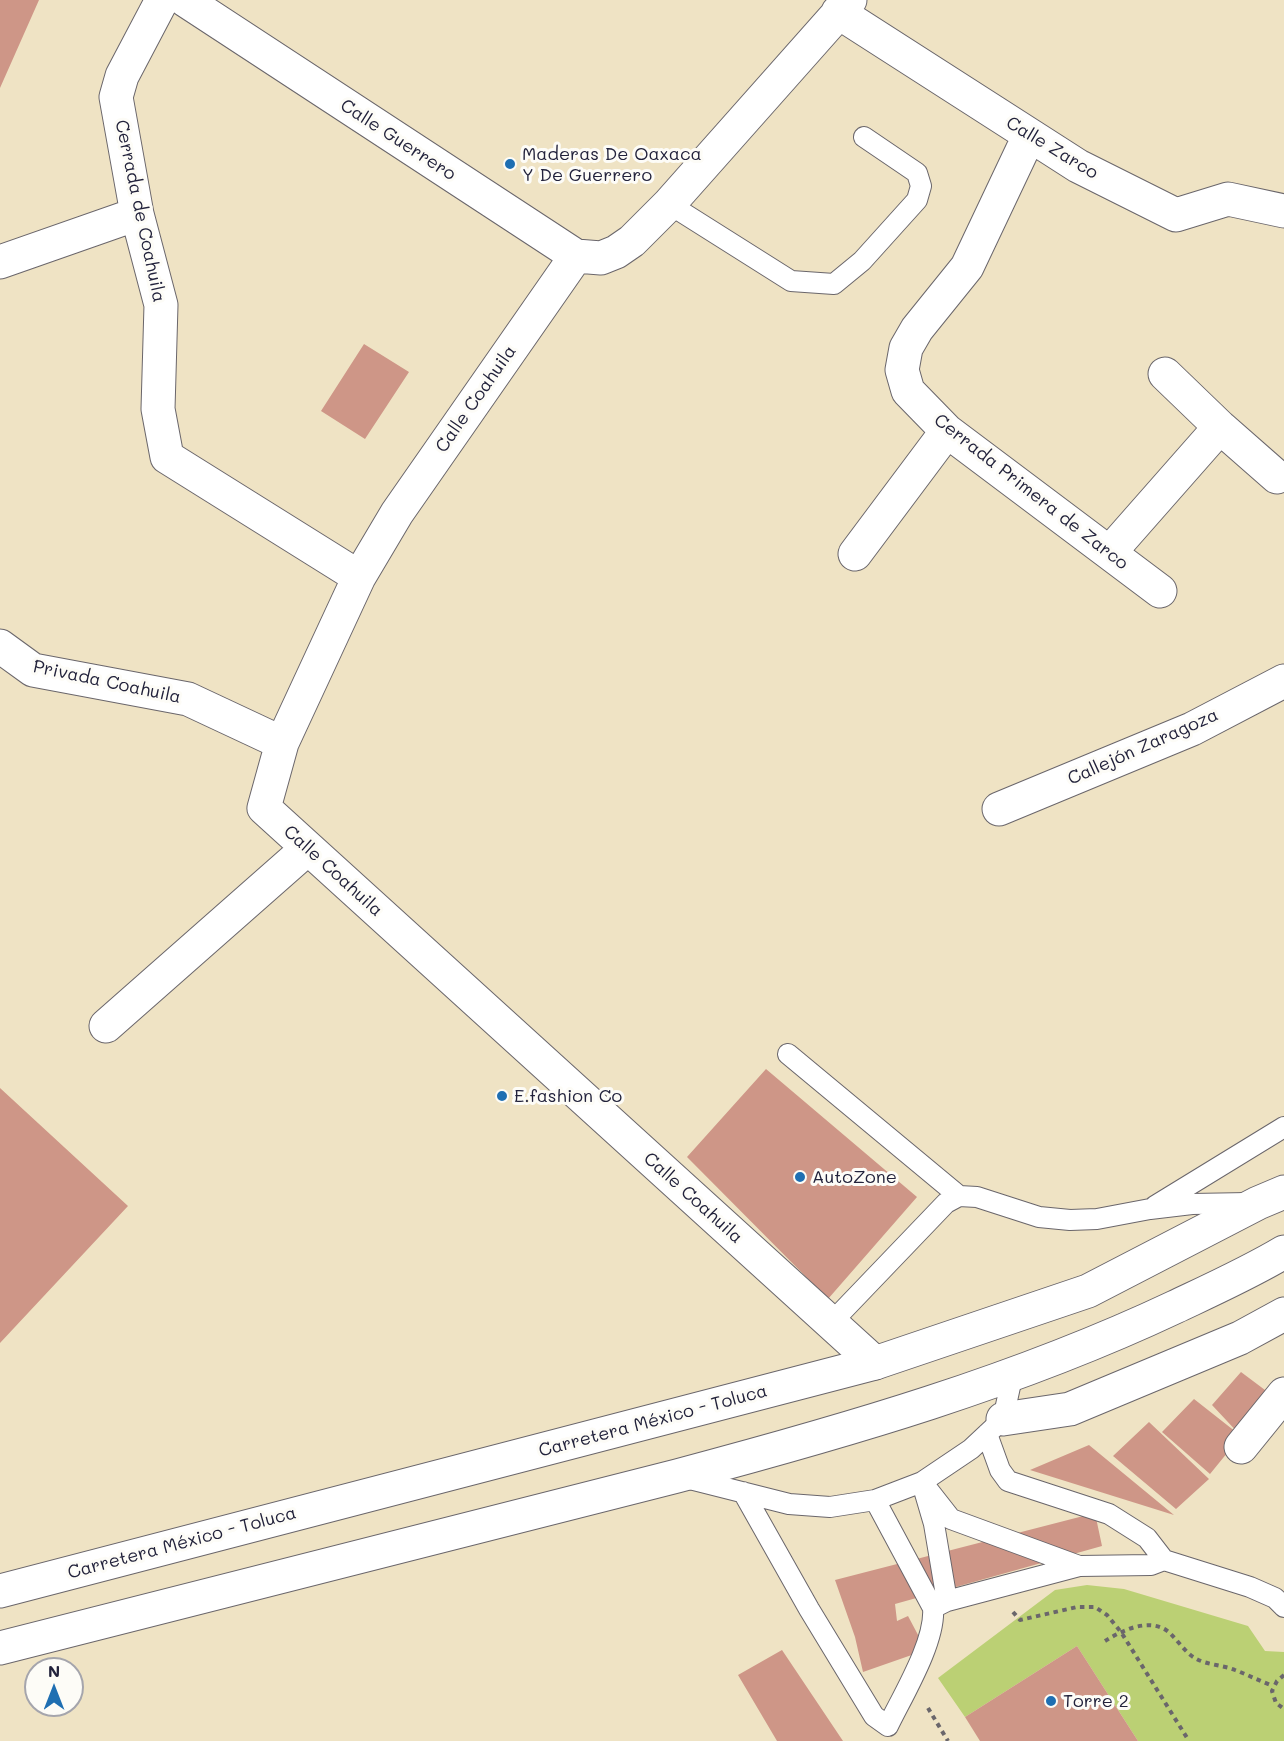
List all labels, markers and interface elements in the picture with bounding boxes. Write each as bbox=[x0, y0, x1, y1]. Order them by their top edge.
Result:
street label: Calle Guerrero bbox=[336, 95, 460, 185]
street label: Calle Zarco bbox=[1002, 112, 1102, 184]
street label: Cerrada de Coahuila bbox=[110, 118, 170, 304]
place label: Maderas De Oaxaca Y De Guerrero bbox=[522, 143, 702, 186]
marker: Maderas De Oaxaca Y De Guerrero bbox=[503, 157, 517, 171]
street label: Calle Coahuila bbox=[431, 341, 521, 457]
street label: Cerrada Primera de Zarco bbox=[930, 409, 1132, 575]
street label: Privada Coahuila bbox=[31, 656, 183, 708]
street label: Callejón Zaragoza bbox=[1064, 704, 1222, 790]
street label: Calle Coahuila bbox=[279, 821, 387, 921]
place label: E.fashion Co bbox=[514, 1085, 622, 1107]
marker: E.fashion Co bbox=[495, 1089, 509, 1103]
street label: Calle Coahuila bbox=[639, 1148, 747, 1248]
place label: AutoZone bbox=[812, 1166, 897, 1188]
marker: AutoZone bbox=[793, 1170, 807, 1184]
street label: Carretera México - Toluca bbox=[536, 1380, 770, 1462]
street label: Carretera México - Toluca bbox=[65, 1502, 299, 1584]
north arrow bbox=[24, 1657, 84, 1717]
text: N bbox=[48, 1660, 60, 1681]
place label: Torre 2 bbox=[1063, 1690, 1129, 1712]
marker: Torre 2 bbox=[1044, 1694, 1058, 1708]

